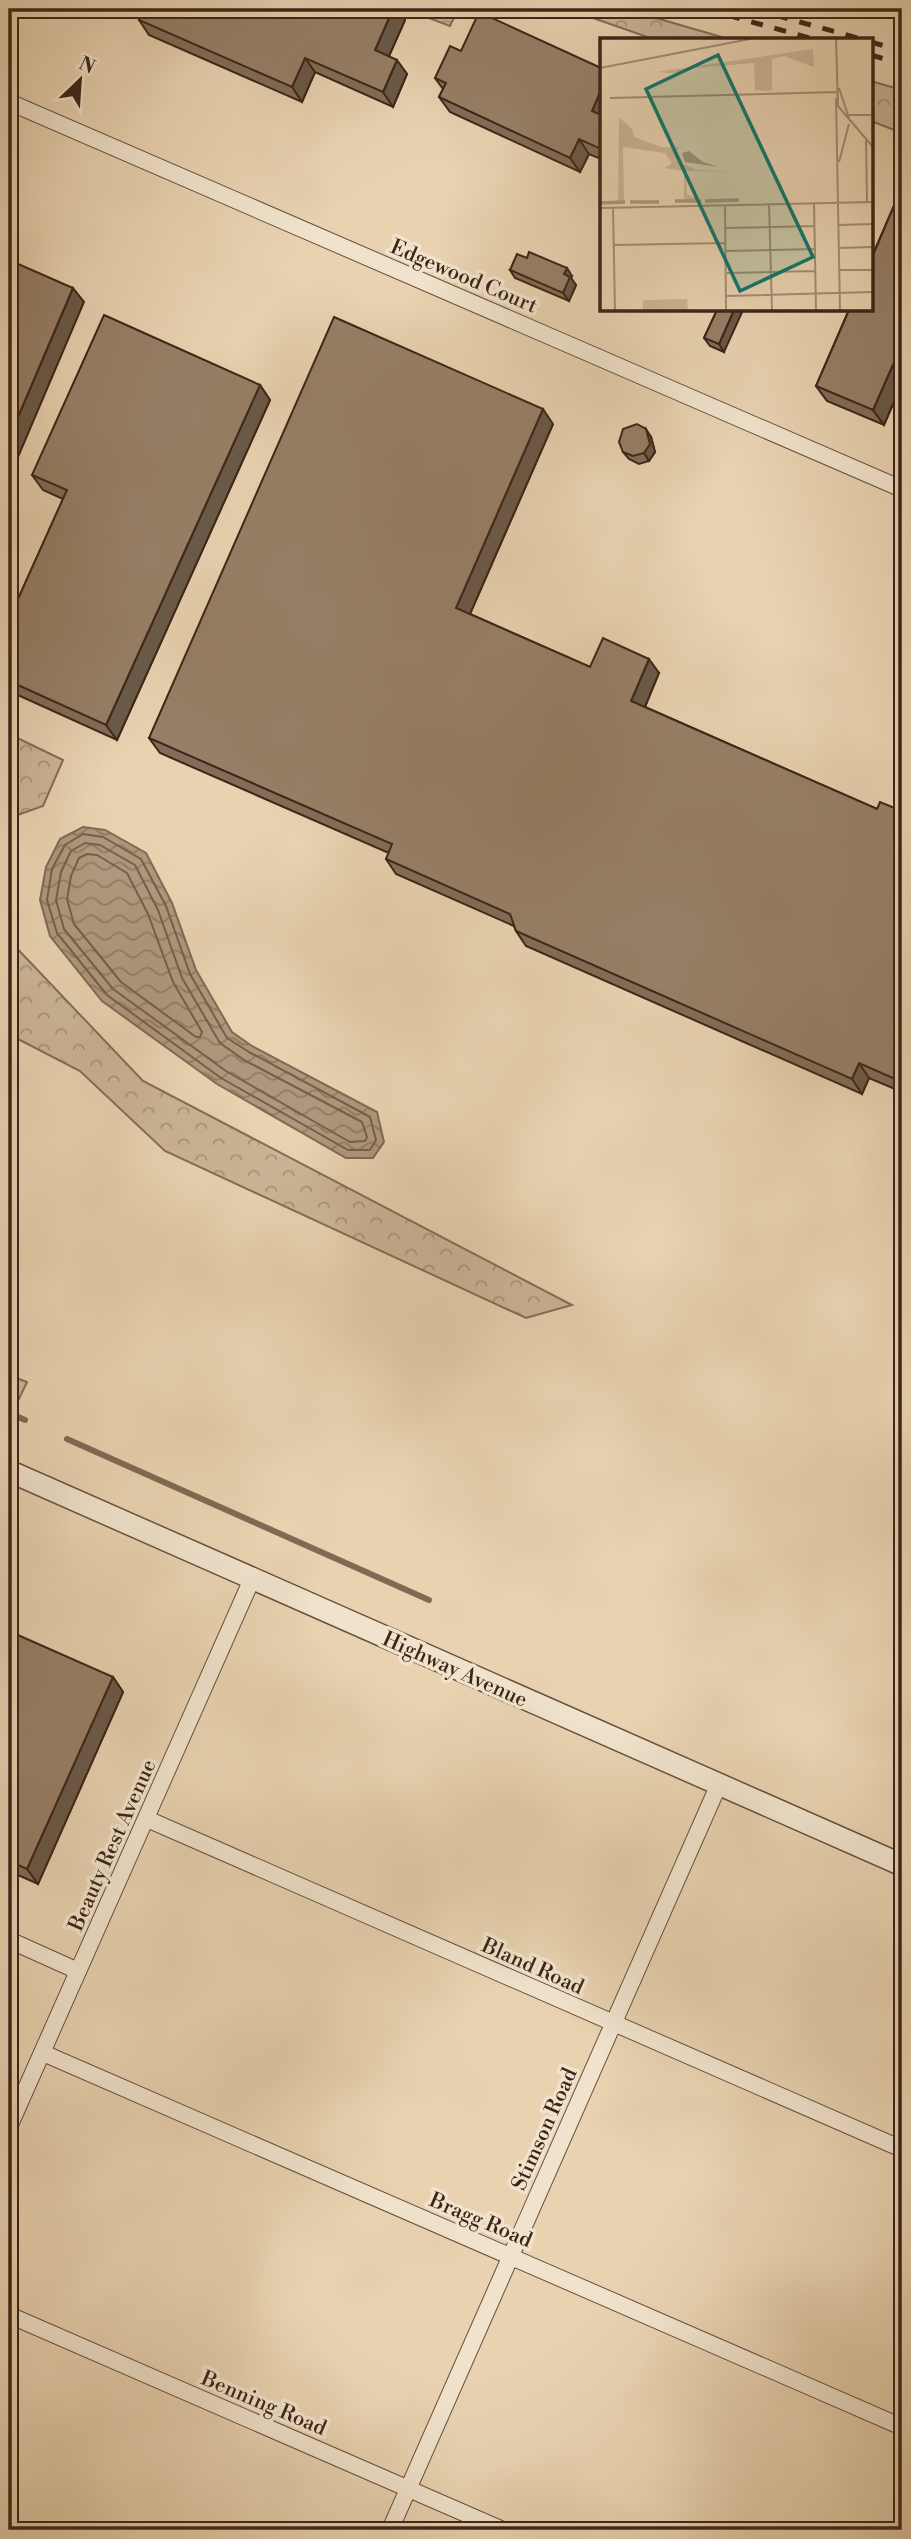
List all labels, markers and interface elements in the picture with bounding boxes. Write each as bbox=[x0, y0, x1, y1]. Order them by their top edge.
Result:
inset map bbox=[600, 38, 872, 312]
north arrow bbox=[46, 46, 116, 116]
text: N bbox=[75, 51, 99, 80]
street label: Edgewood Court bbox=[386, 234, 541, 320]
street label: Highway Avenue bbox=[378, 1626, 531, 1713]
street label: Beauty Rest Avenue bbox=[63, 1756, 162, 1936]
street label: Bland Road bbox=[477, 1932, 588, 2001]
street label: Stimson Road bbox=[506, 2064, 584, 2195]
street label: Bragg Road bbox=[424, 2187, 536, 2254]
street label: Benning Road bbox=[196, 2365, 330, 2442]

